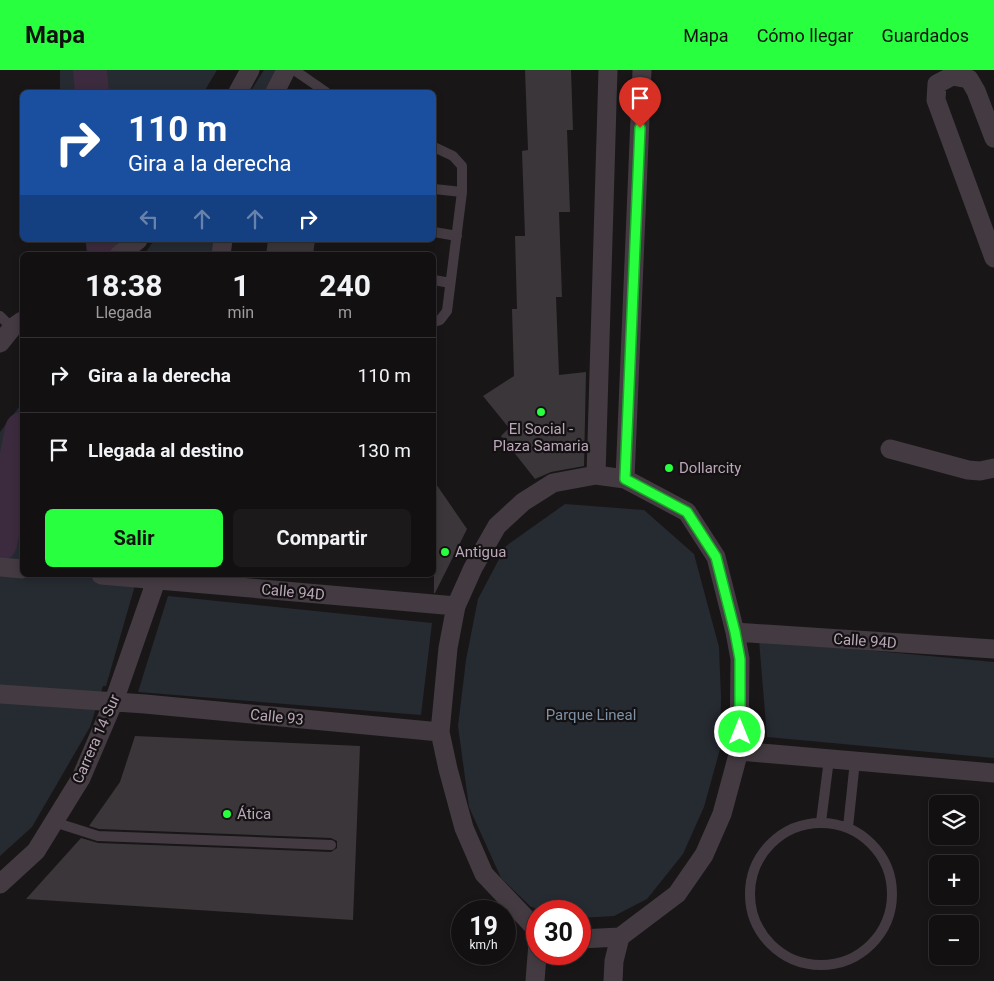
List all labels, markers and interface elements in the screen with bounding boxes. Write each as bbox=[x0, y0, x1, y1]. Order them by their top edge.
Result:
text: Mapa bbox=[25, 21, 85, 49]
text: Mapa bbox=[683, 25, 729, 46]
text: Cómo llegar bbox=[757, 25, 853, 46]
text: Guardados bbox=[881, 25, 969, 46]
pin bbox=[619, 77, 661, 128]
icon: arrive bbox=[626, 84, 654, 112]
text: 110 m bbox=[128, 109, 227, 150]
icon: right bbox=[45, 110, 110, 175]
text: Gira a la derecha bbox=[128, 151, 292, 176]
icon: left bbox=[135, 205, 163, 233]
icon: ahead bbox=[188, 205, 216, 233]
icon: ahead bbox=[241, 205, 269, 233]
icon: right bbox=[294, 205, 322, 233]
text: 18:38 bbox=[85, 268, 162, 303]
text: 1 bbox=[232, 268, 249, 303]
text: 240 bbox=[319, 268, 371, 303]
text: Llegada bbox=[96, 303, 152, 322]
text: min bbox=[227, 303, 254, 322]
text: m bbox=[338, 303, 352, 322]
icon: right bbox=[45, 361, 73, 389]
text: Gira a la derecha bbox=[88, 364, 231, 387]
text: 110 m bbox=[358, 364, 411, 387]
marker: El Social - Plaza Samaria bbox=[535, 406, 547, 418]
place label: El Social - Plaza Samaria bbox=[493, 420, 589, 455]
icon: arrive bbox=[45, 436, 73, 464]
text: Llegada al destino bbox=[88, 439, 244, 462]
text: 130 m bbox=[358, 439, 411, 462]
place label: Dollarcity bbox=[679, 459, 741, 477]
marker: Dollarcity bbox=[663, 462, 675, 474]
button: Salir bbox=[45, 509, 223, 567]
button: Compartir bbox=[233, 509, 411, 567]
place label: Antigua bbox=[455, 543, 506, 561]
marker: Antigua bbox=[439, 546, 451, 558]
street label: Calle 94D bbox=[261, 580, 325, 604]
street label: Calle 94D bbox=[833, 630, 897, 652]
street label: Carrera 14 Sur bbox=[68, 692, 124, 786]
street label: Calle 93 bbox=[249, 705, 305, 729]
position arrow bbox=[713, 705, 765, 757]
park label: Parque Lineal bbox=[546, 706, 636, 724]
map controls bbox=[929, 795, 979, 965]
button: layers bbox=[929, 795, 979, 845]
place label: Ática bbox=[237, 805, 271, 823]
marker: Ática bbox=[221, 808, 233, 820]
button: + bbox=[929, 855, 979, 905]
speed limit sign: 30 bbox=[526, 900, 591, 965]
text: 19 bbox=[469, 912, 498, 941]
button: − bbox=[929, 915, 979, 965]
text: km/h bbox=[469, 938, 498, 952]

